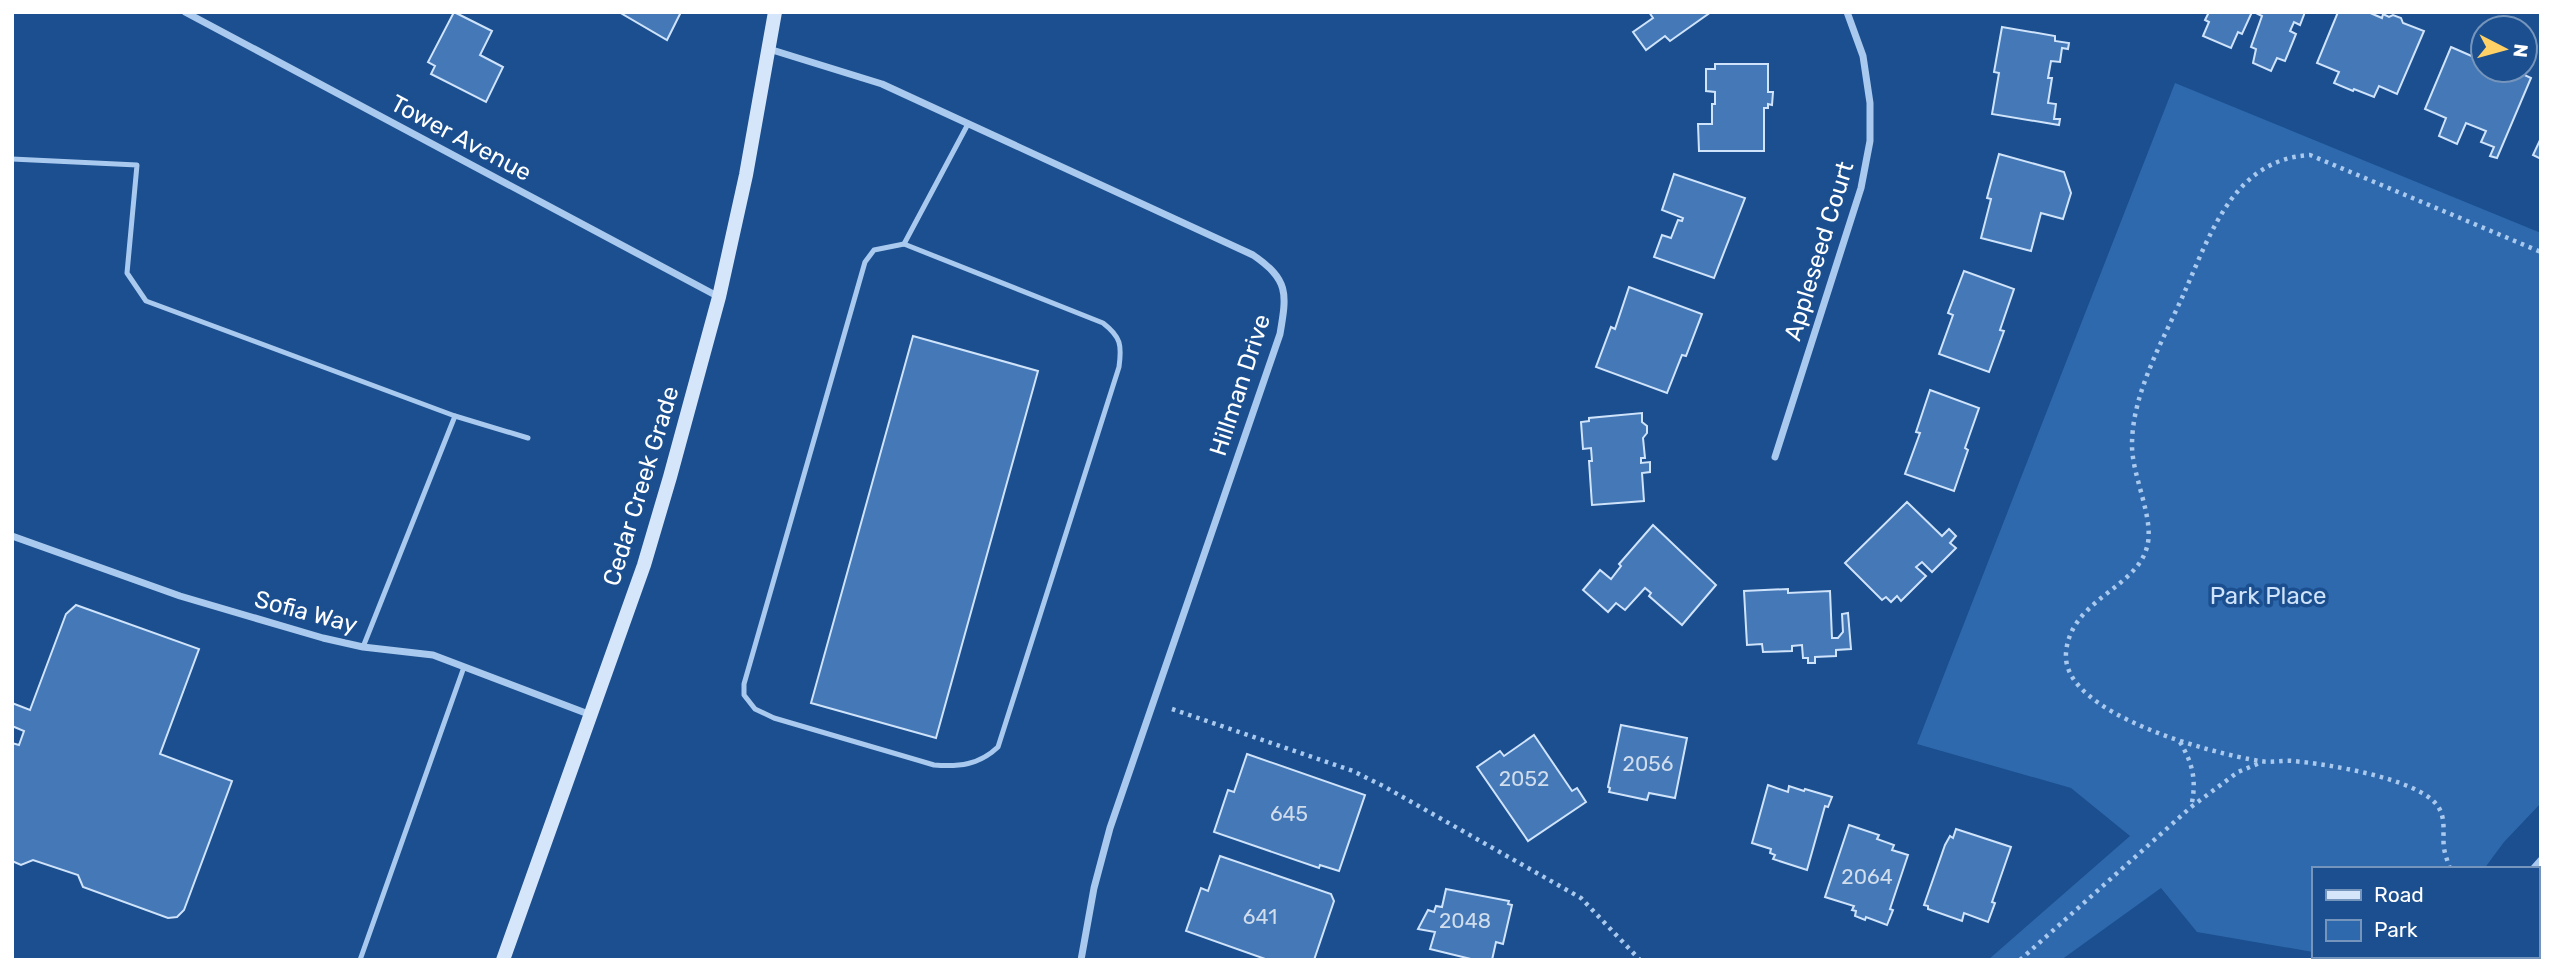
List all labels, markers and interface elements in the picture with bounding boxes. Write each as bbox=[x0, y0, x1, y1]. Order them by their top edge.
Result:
north arrow bbox=[2469, 14, 2539, 84]
text: N bbox=[2508, 43, 2533, 59]
street label: Tower Avenue bbox=[386, 89, 536, 187]
street label: Appleseed Court bbox=[1778, 158, 1860, 344]
street label: Hillman Drive bbox=[1204, 311, 1276, 459]
street label: Cedar Creek Grade bbox=[597, 383, 685, 589]
park label: Park Place bbox=[2210, 582, 2326, 610]
street label: Sofia Way bbox=[251, 585, 361, 639]
house number: 2056 bbox=[1623, 751, 1673, 776]
house number: 2052 bbox=[1499, 766, 1549, 791]
house number: 645 bbox=[1270, 801, 1308, 826]
house number: 2064 bbox=[1841, 864, 1893, 889]
legend bbox=[2312, 867, 2539, 958]
text: Road bbox=[2374, 882, 2424, 907]
house number: 641 bbox=[1243, 904, 1277, 929]
house number: 2048 bbox=[1439, 908, 1491, 933]
text: Park bbox=[2374, 917, 2418, 942]

